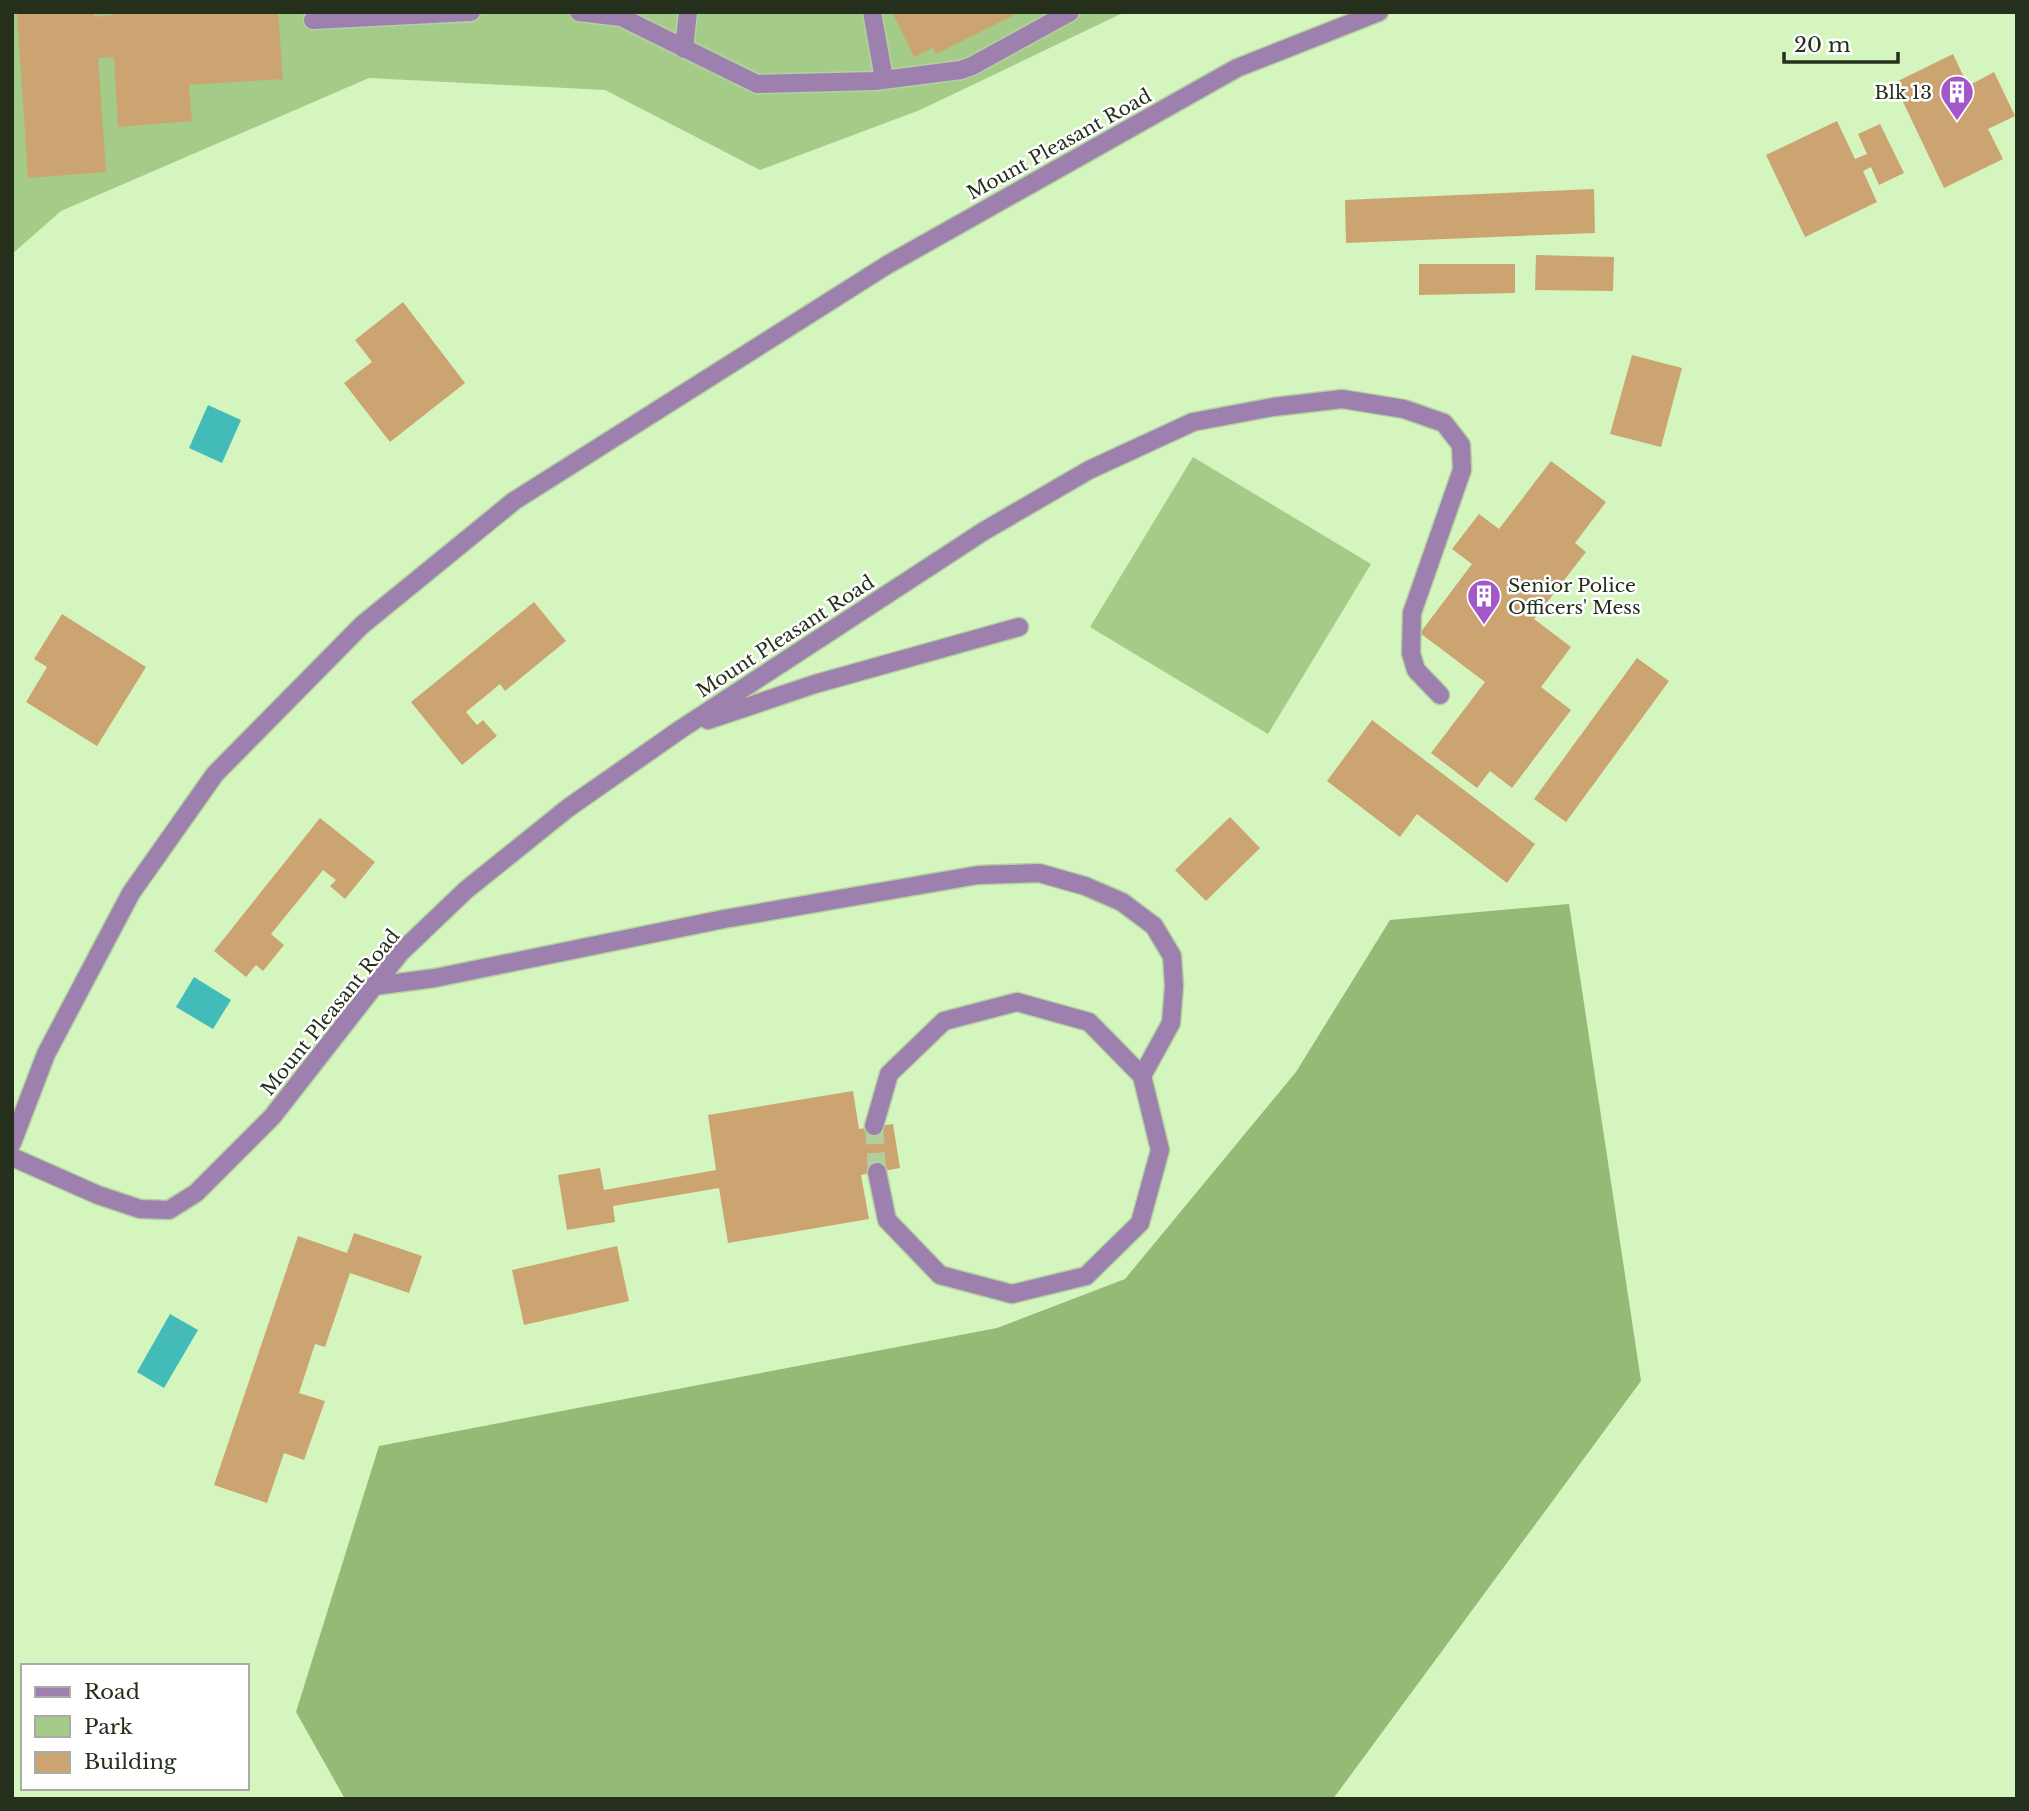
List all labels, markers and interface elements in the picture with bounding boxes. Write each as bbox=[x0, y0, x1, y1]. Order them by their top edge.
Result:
scale bar bbox=[1784, 21, 1898, 65]
text: 20 m bbox=[1794, 32, 1851, 58]
building icon: Blk 13 bbox=[1938, 73, 1976, 122]
place label: Blk 13 bbox=[1874, 81, 1932, 104]
street label: Mount Pleasant Road bbox=[963, 84, 1156, 205]
street label: Mount Pleasant Road bbox=[692, 570, 879, 702]
place label: Senior Police Officers' Mess bbox=[1508, 574, 1641, 619]
building icon: Senior Police Officers' Mess bbox=[1465, 577, 1503, 626]
street label: Mount Pleasant Road bbox=[256, 924, 405, 1100]
legend bbox=[21, 1664, 248, 1790]
text: Road bbox=[84, 1679, 140, 1705]
text: Park bbox=[84, 1714, 133, 1740]
text: Building bbox=[84, 1749, 177, 1775]

